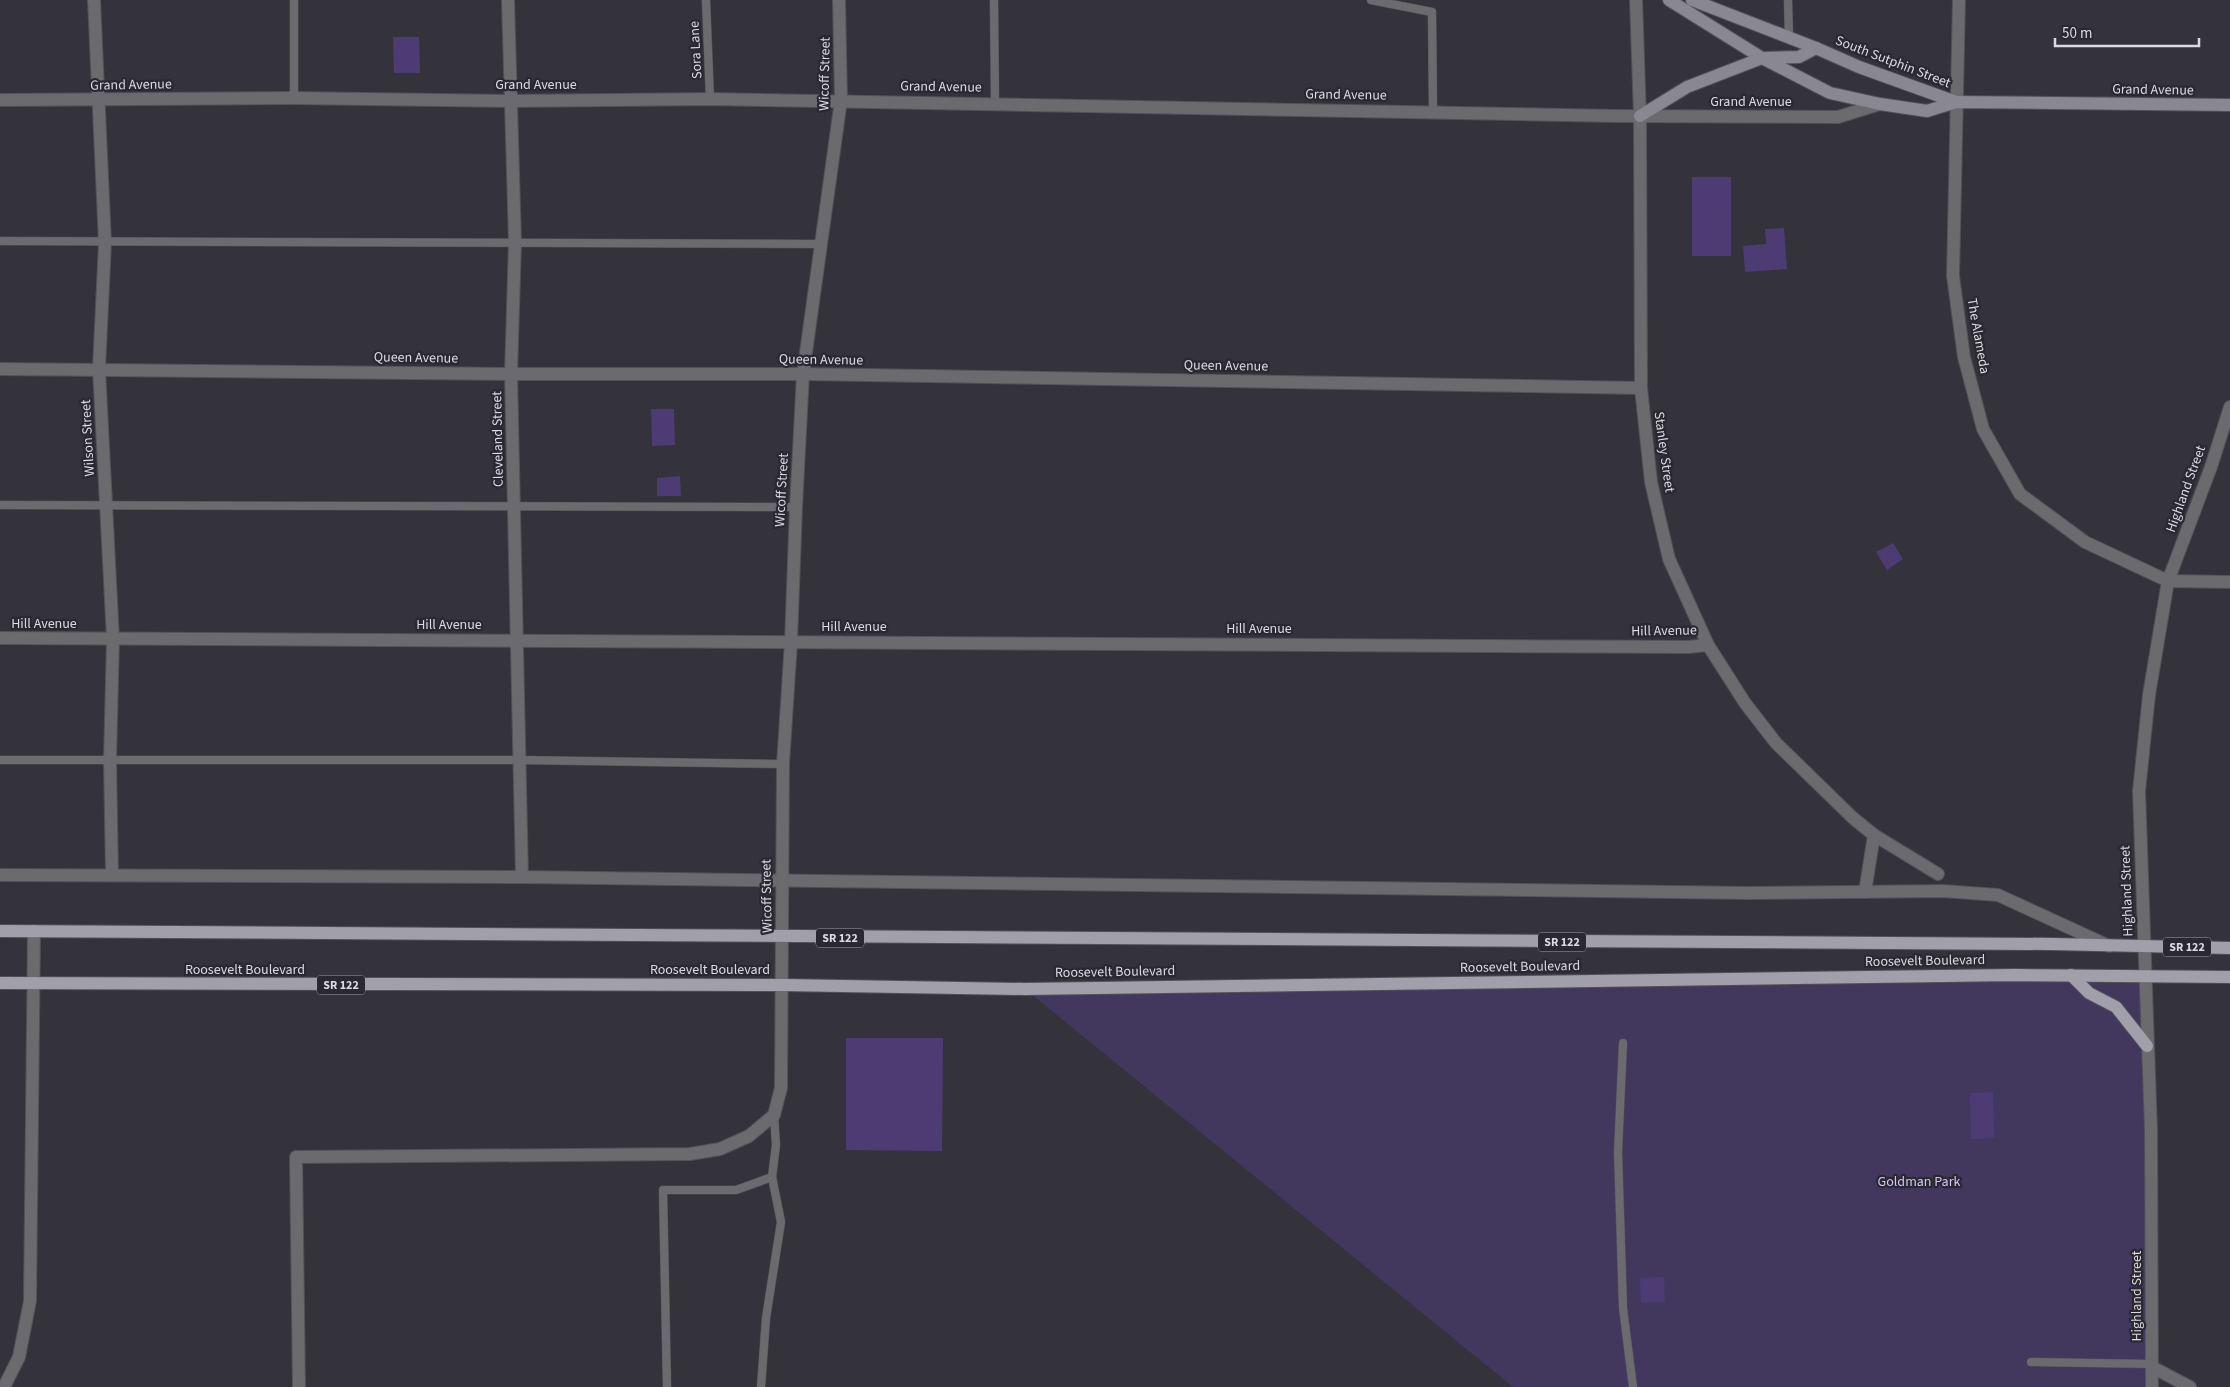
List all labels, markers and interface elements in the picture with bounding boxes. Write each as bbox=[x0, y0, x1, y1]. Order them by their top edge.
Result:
scale bar bbox=[2055, 15, 2199, 47]
street label: Sora Lane bbox=[684, 21, 708, 79]
text: 50 m bbox=[2062, 23, 2092, 44]
street label: South Sutphin Street bbox=[1832, 31, 1954, 93]
street label: Wicoff Street bbox=[814, 37, 836, 111]
street label: Grand Avenue bbox=[90, 74, 172, 96]
street label: Grand Avenue bbox=[495, 75, 577, 95]
street label: Grand Avenue bbox=[900, 76, 982, 98]
street label: Grand Avenue bbox=[2112, 79, 2194, 101]
street label: Grand Avenue bbox=[1305, 84, 1387, 106]
street label: Grand Avenue bbox=[1710, 92, 1792, 112]
street label: The Alameda bbox=[1962, 297, 1994, 375]
street label: Queen Avenue bbox=[374, 347, 458, 369]
street label: Queen Avenue bbox=[779, 349, 863, 371]
street label: Queen Avenue bbox=[1184, 355, 1268, 377]
street label: Cleveland Street bbox=[487, 391, 509, 487]
street label: Wilson Street bbox=[76, 399, 100, 477]
street label: Stanley Street bbox=[1648, 410, 1680, 494]
street label: Highland Street bbox=[2161, 442, 2211, 535]
street label: Wicoff Street bbox=[770, 452, 794, 527]
street label: Hill Avenue bbox=[11, 614, 77, 634]
street label: Hill Avenue bbox=[416, 615, 482, 635]
street label: Hill Avenue bbox=[821, 617, 887, 637]
street label: Hill Avenue bbox=[1226, 619, 1292, 639]
street label: Hill Avenue bbox=[1631, 620, 1697, 642]
street label: Highland Street bbox=[2115, 845, 2139, 937]
street label: Wicoff Street bbox=[756, 859, 778, 933]
road number: SR 122 bbox=[816, 928, 864, 948]
road number: SR 122 bbox=[1538, 932, 1586, 952]
road number: SR 122 bbox=[2163, 938, 2211, 956]
street label: Roosevelt Boulevard bbox=[1865, 950, 1985, 972]
street label: Roosevelt Boulevard bbox=[1460, 956, 1580, 978]
street label: Roosevelt Boulevard bbox=[185, 960, 305, 980]
street label: Roosevelt Boulevard bbox=[650, 960, 770, 980]
street label: Roosevelt Boulevard bbox=[1055, 961, 1175, 983]
road number: SR 122 bbox=[317, 976, 365, 994]
park label: Goldman Park bbox=[1878, 1172, 1960, 1192]
street label: Highland Street bbox=[2127, 1250, 2147, 1342]

